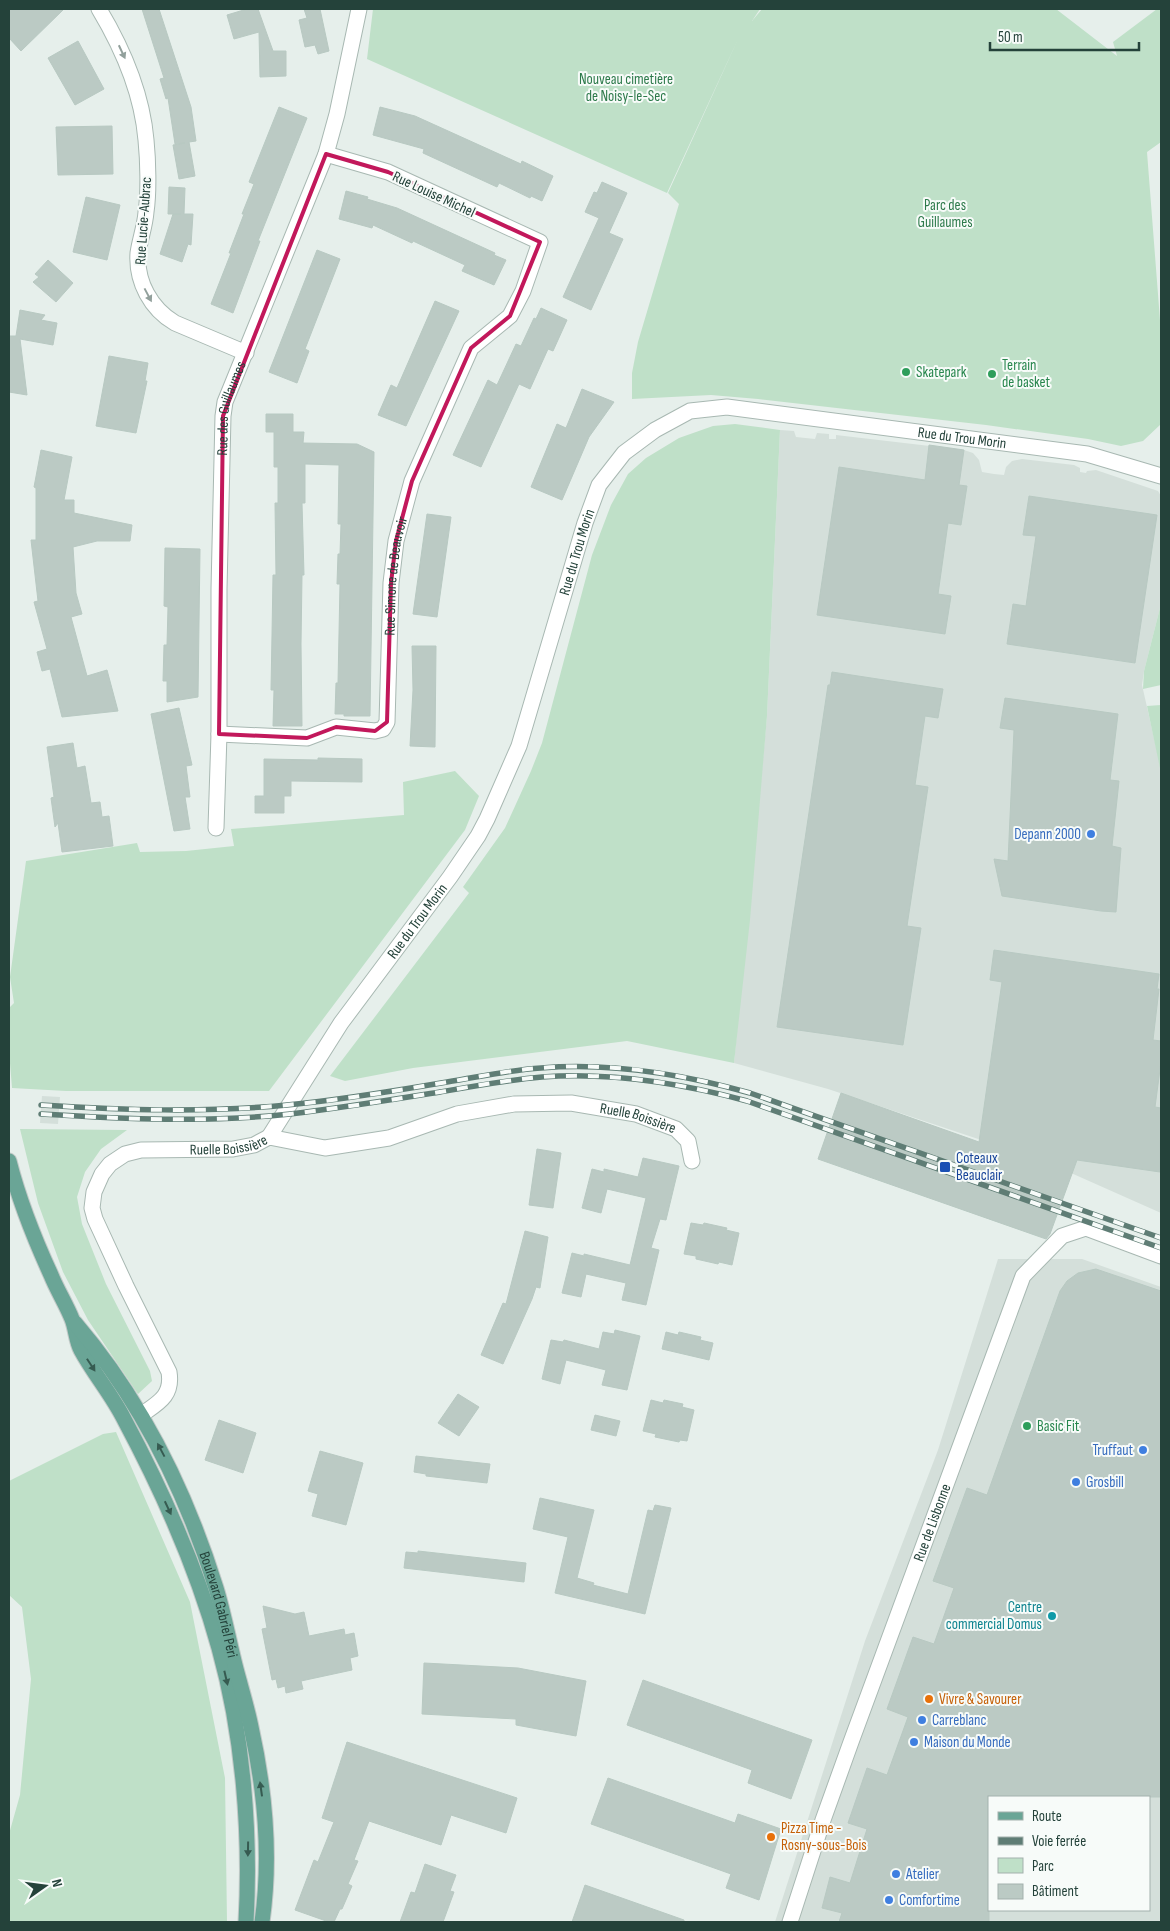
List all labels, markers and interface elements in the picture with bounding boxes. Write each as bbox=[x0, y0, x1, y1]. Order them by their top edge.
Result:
scale bar bbox=[990, 20, 1139, 52]
text: 50 m bbox=[998, 28, 1023, 47]
one-way arrow bbox=[118, 45, 126, 59]
park label: Nouveau cimetière de Noisy-le-Sec bbox=[579, 70, 673, 106]
street label: Rue Louise Michel bbox=[389, 167, 478, 222]
street label: Rue Lucie-Aubrac bbox=[131, 176, 156, 266]
park label: Parc des Guillaumes bbox=[917, 196, 973, 232]
one-way arrow bbox=[144, 288, 152, 303]
place label: Terrain de basket bbox=[1002, 356, 1051, 392]
street label: Rue des Guillaumes bbox=[213, 359, 251, 456]
place label: Skatepark bbox=[916, 363, 967, 382]
marker: Skatepark bbox=[900, 366, 912, 378]
marker: Terrain de basket bbox=[986, 368, 998, 380]
street label: Rue du Trou Morin bbox=[917, 423, 1007, 453]
street label: Rue du Trou Morin bbox=[555, 506, 599, 598]
street label: Rue Simone de Beauvoir bbox=[380, 514, 412, 636]
place label: Depann 2000 bbox=[1014, 825, 1081, 844]
marker: Depann 2000 bbox=[1085, 828, 1097, 840]
street label: Rue du Trou Morin bbox=[383, 880, 452, 963]
street label: Ruelle Boissière bbox=[598, 1099, 679, 1138]
street label: Ruelle Boissière bbox=[190, 1130, 271, 1159]
place label: Coteaux Beauclair bbox=[956, 1149, 1003, 1185]
marker: Coteaux Beauclair bbox=[938, 1160, 952, 1174]
one-way arrow bbox=[86, 1358, 95, 1372]
place label: Basic Fit bbox=[1037, 1417, 1080, 1436]
marker: Basic Fit bbox=[1021, 1420, 1033, 1432]
place label: Truffaut bbox=[1092, 1441, 1133, 1460]
one-way arrow bbox=[157, 1443, 165, 1458]
marker: Truffaut bbox=[1137, 1444, 1149, 1456]
place label: Grosbill bbox=[1086, 1473, 1124, 1492]
marker: Grosbill bbox=[1070, 1476, 1082, 1488]
street label: Rue de Lisbonne bbox=[909, 1481, 955, 1564]
one-way arrow bbox=[164, 1501, 172, 1515]
street label: Boulevard Gabriel Péri bbox=[195, 1549, 242, 1660]
place label: Centre commercial Domus bbox=[946, 1598, 1042, 1634]
marker: Centre commercial Domus bbox=[1046, 1610, 1058, 1622]
one-way arrow bbox=[222, 1670, 230, 1685]
place label: Vivre & Savourer bbox=[939, 1690, 1022, 1709]
marker: Vivre & Savourer bbox=[923, 1693, 935, 1705]
place label: Carreblanc bbox=[932, 1711, 986, 1730]
marker: Carreblanc bbox=[916, 1714, 928, 1726]
place label: Maison du Monde bbox=[924, 1733, 1011, 1752]
marker: Maison du Monde bbox=[908, 1736, 920, 1748]
one-way arrow bbox=[257, 1781, 265, 1797]
legend bbox=[988, 1796, 1150, 1911]
text: Route bbox=[1032, 1807, 1062, 1826]
place label: Pizza Time - Rosny-sous-Bois bbox=[781, 1819, 867, 1855]
marker: Pizza Time - Rosny-sous-Bois bbox=[765, 1831, 777, 1843]
text: Voie ferrée bbox=[1032, 1832, 1086, 1851]
one-way arrow bbox=[244, 1841, 252, 1857]
text: Parc bbox=[1032, 1857, 1054, 1876]
north arrow bbox=[20, 1861, 70, 1911]
place label: Atelier bbox=[905, 1865, 940, 1884]
marker: Atelier bbox=[890, 1868, 902, 1880]
text: N bbox=[48, 1877, 66, 1889]
text: Bâtiment bbox=[1032, 1882, 1079, 1901]
place label: Comfortime bbox=[899, 1891, 960, 1910]
marker: Comfortime bbox=[883, 1894, 895, 1906]

